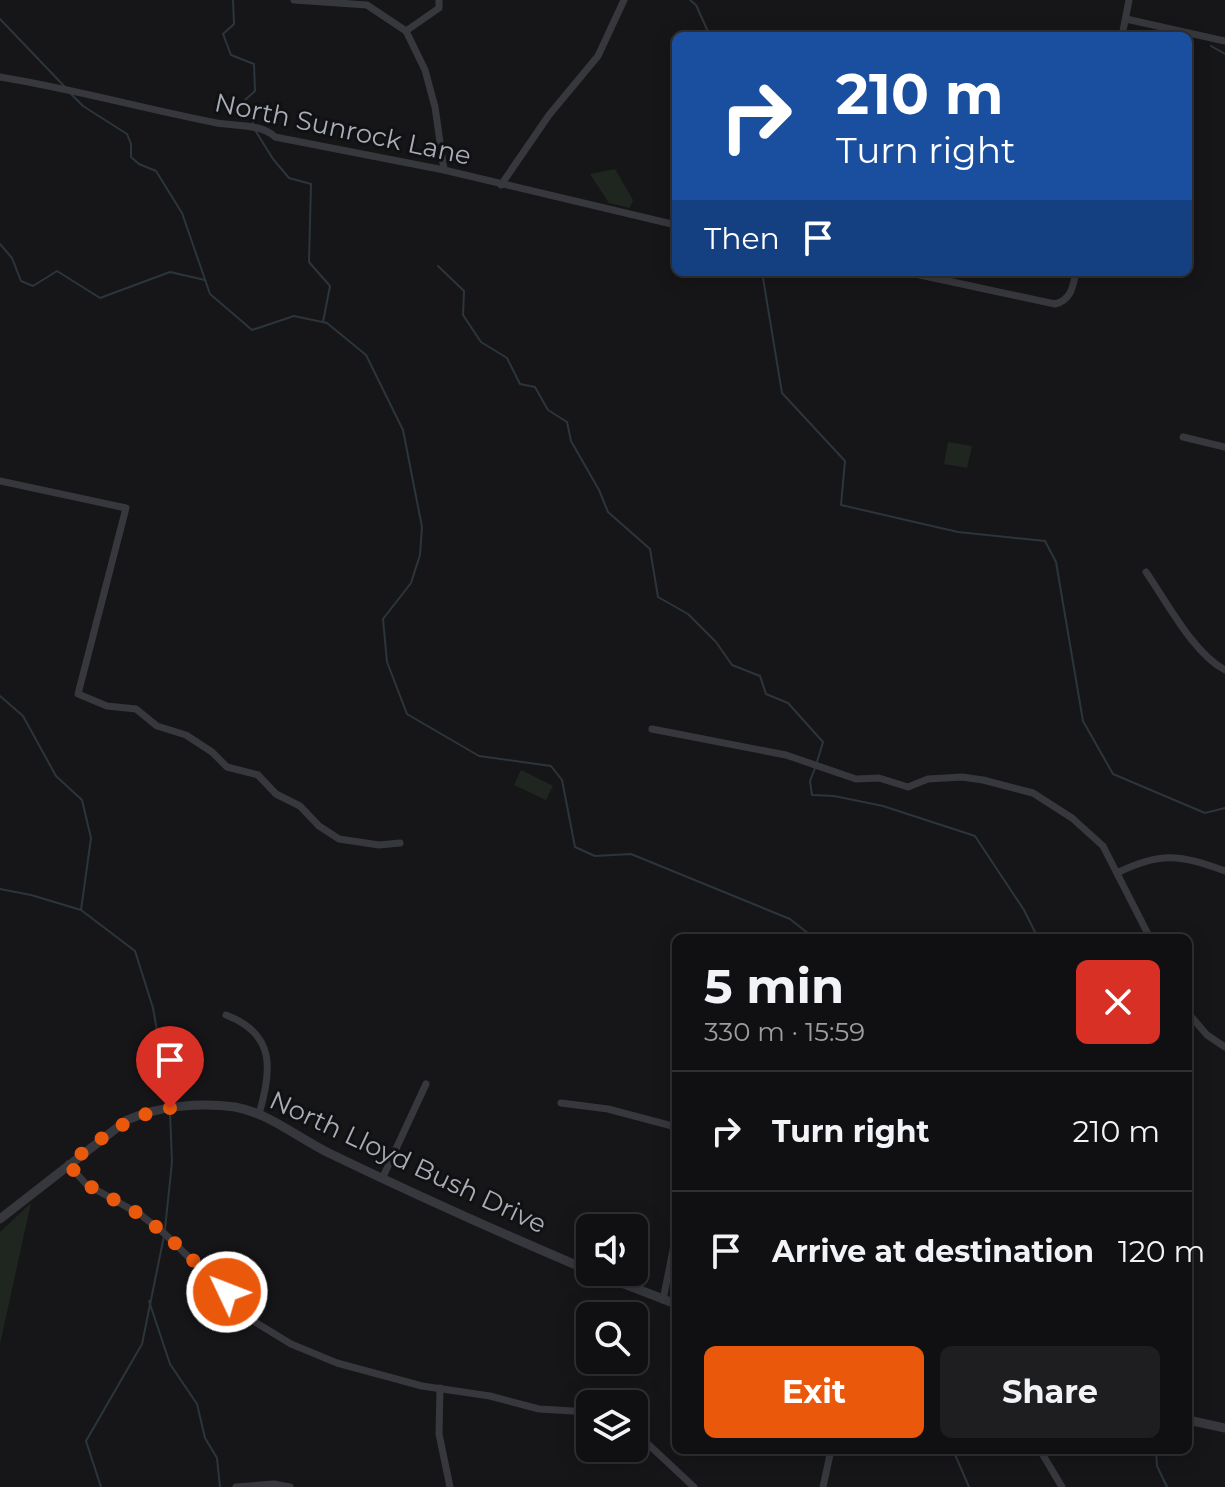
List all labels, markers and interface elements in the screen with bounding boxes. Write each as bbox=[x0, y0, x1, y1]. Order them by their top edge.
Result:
text: 210 m bbox=[836, 60, 1004, 128]
icon: right bbox=[704, 64, 808, 168]
street label: North Sunrock Lane bbox=[212, 86, 474, 172]
text: Turn right bbox=[836, 128, 1016, 172]
icon: arrive bbox=[796, 216, 840, 260]
text: Then bbox=[704, 220, 780, 257]
text: 5 min bbox=[704, 957, 844, 1015]
button: close bbox=[1076, 960, 1160, 1044]
text: 330 m · 15:59 bbox=[704, 1016, 865, 1048]
pin bbox=[136, 1026, 204, 1108]
icon: arrive bbox=[148, 1038, 192, 1082]
street label: North Lloyd Bush Drive bbox=[264, 1084, 552, 1240]
icon: right bbox=[704, 1109, 748, 1153]
text: Turn right bbox=[772, 1113, 929, 1150]
text: 210 m bbox=[1073, 1113, 1160, 1150]
map controls bbox=[576, 1214, 648, 1462]
button: sound bbox=[576, 1214, 648, 1286]
icon: arrive bbox=[704, 1229, 748, 1273]
text: Arrive at destination bbox=[772, 1233, 1094, 1270]
text: 120 m bbox=[1118, 1233, 1205, 1270]
position arrow bbox=[185, 1250, 269, 1334]
button: search bbox=[576, 1302, 648, 1374]
button: Exit bbox=[704, 1346, 924, 1438]
button: Share bbox=[940, 1346, 1160, 1438]
button: layers bbox=[576, 1390, 648, 1462]

